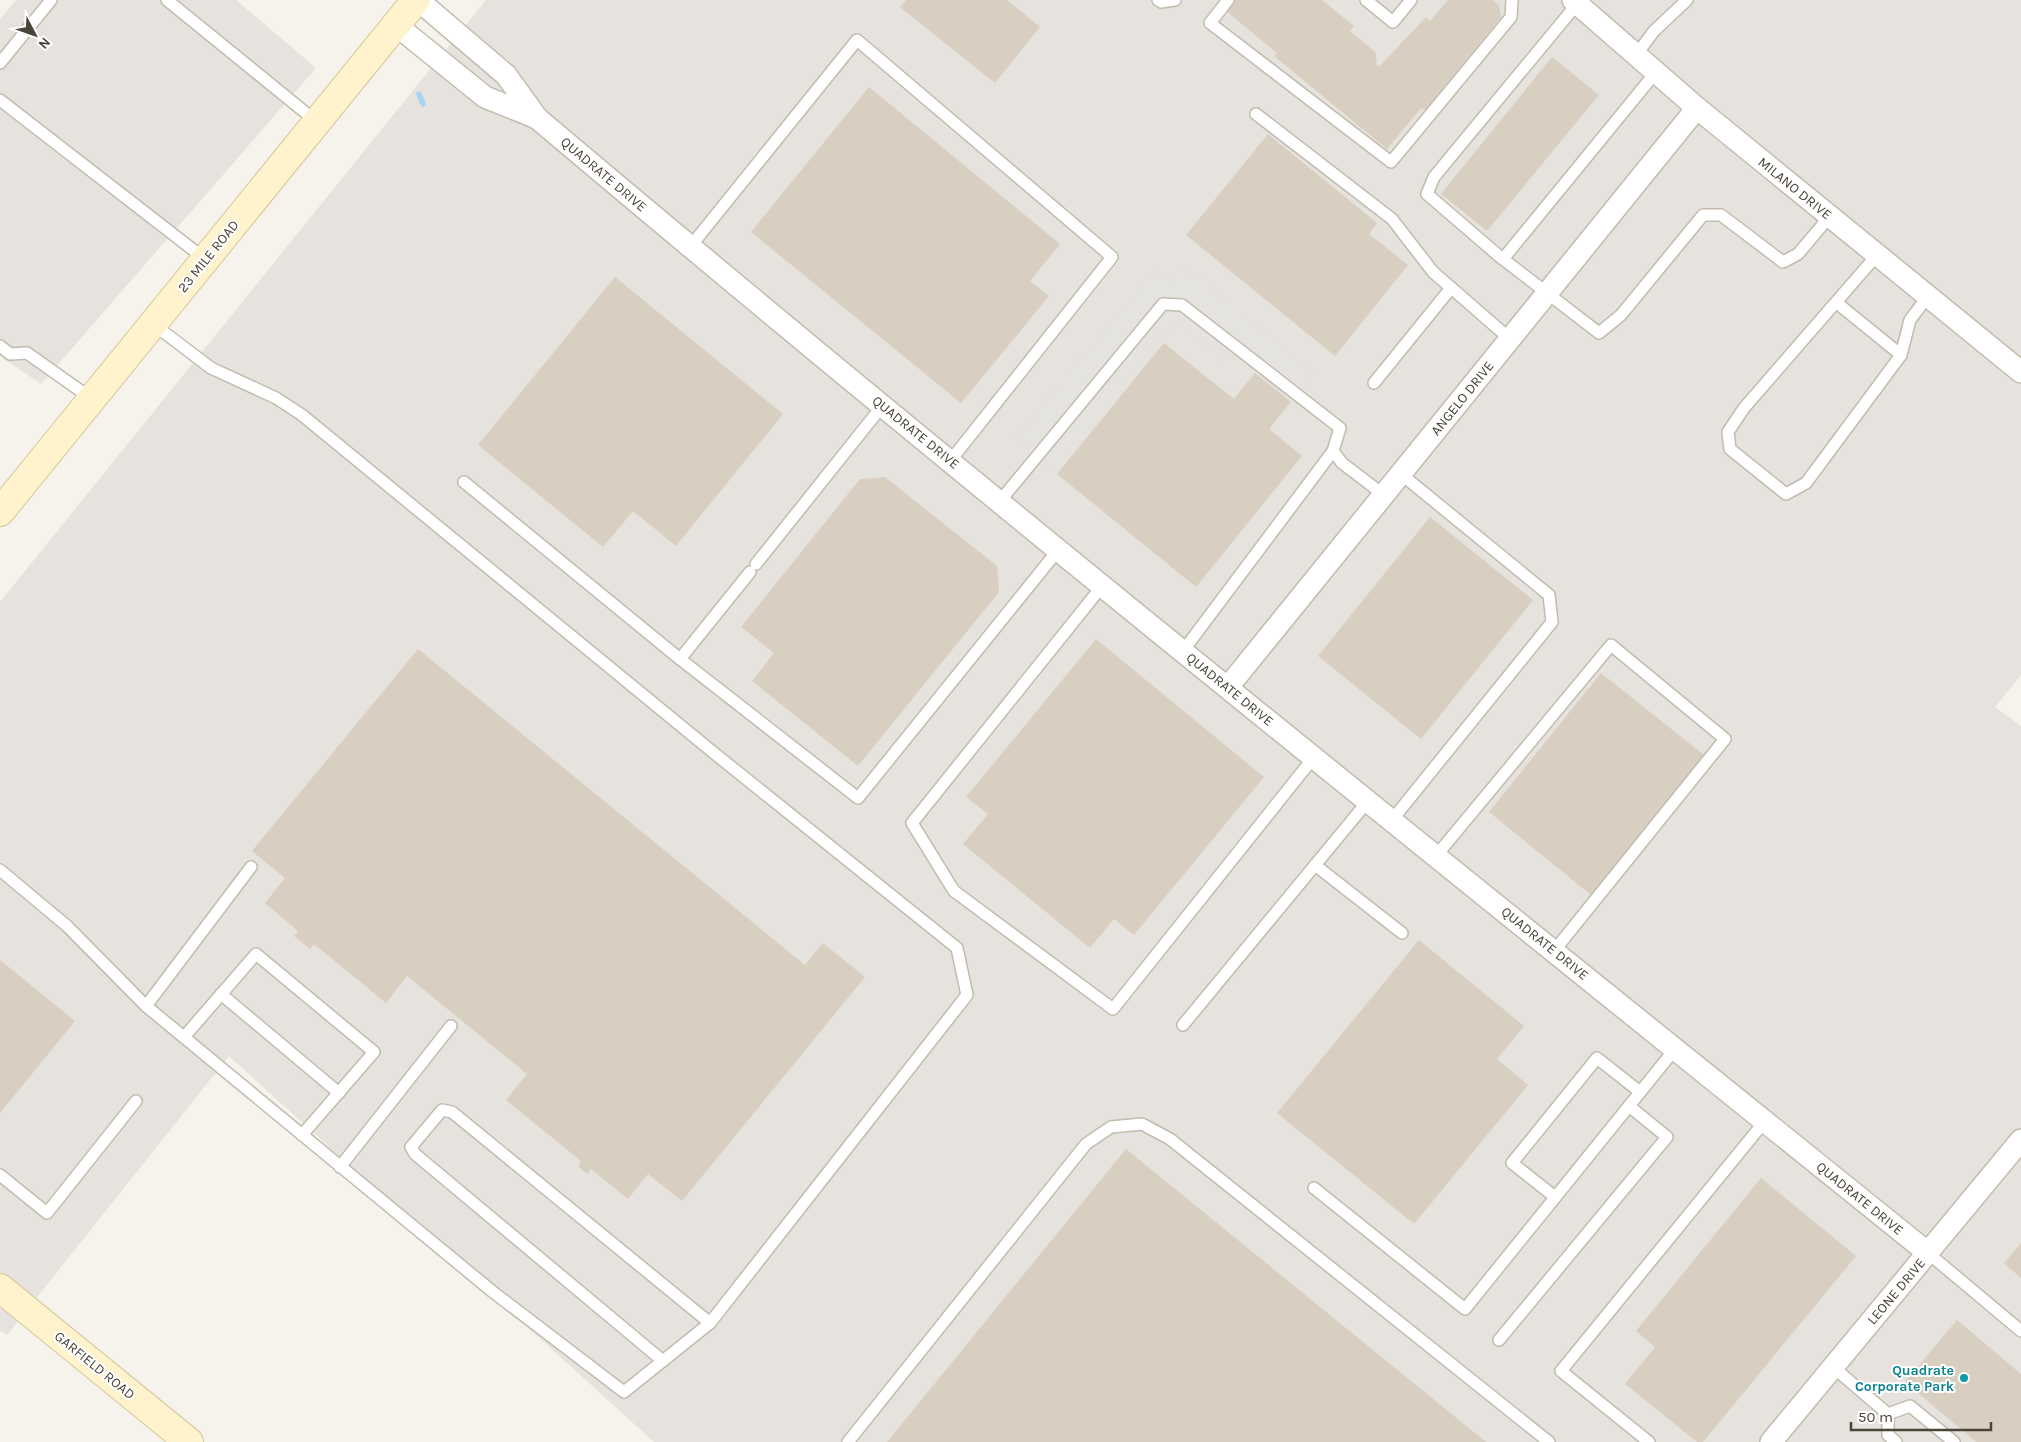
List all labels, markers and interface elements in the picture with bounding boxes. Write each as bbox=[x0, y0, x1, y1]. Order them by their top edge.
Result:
north arrow bbox=[10, 10, 60, 60]
text: N bbox=[35, 34, 54, 53]
street label: QUADRATE DRIVE bbox=[557, 133, 650, 215]
street label: MILANO DRIVE bbox=[1754, 154, 1835, 223]
street label: 23 MILE ROAD bbox=[174, 217, 243, 296]
street label: ANGELO DRIVE bbox=[1427, 358, 1498, 439]
street label: QUADRATE DRIVE bbox=[869, 392, 963, 473]
street label: QUADRATE DRIVE bbox=[1183, 649, 1277, 730]
street label: QUADRATE DRIVE bbox=[1498, 903, 1592, 984]
street label: QUADRATE DRIVE bbox=[1813, 1158, 1907, 1239]
street label: LEONE DRIVE bbox=[1864, 1255, 1929, 1328]
street label: GARFIELD ROAD bbox=[51, 1328, 138, 1403]
place label: Quadrate Corporate Park bbox=[1855, 1362, 1955, 1395]
marker: Quadrate Corporate Park bbox=[1958, 1372, 1970, 1384]
scale bar bbox=[1851, 1400, 1991, 1432]
text: 50 m bbox=[1858, 1408, 1893, 1426]

